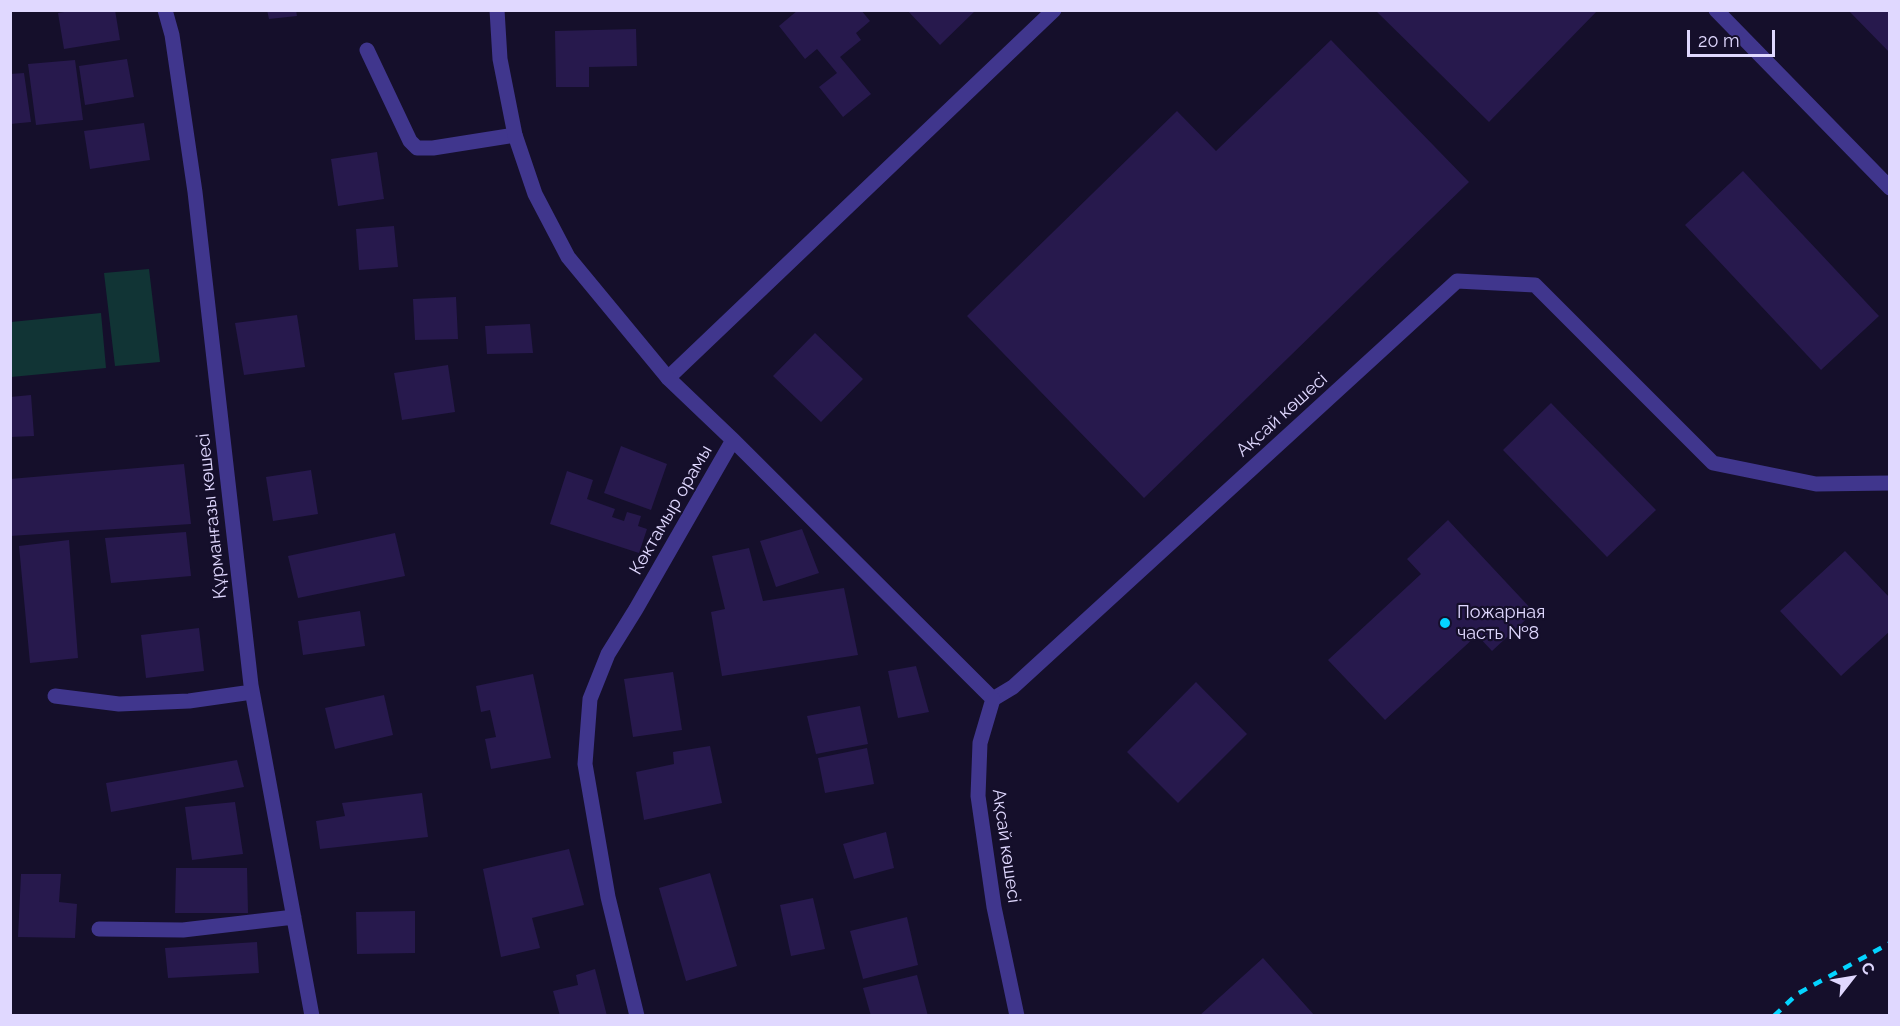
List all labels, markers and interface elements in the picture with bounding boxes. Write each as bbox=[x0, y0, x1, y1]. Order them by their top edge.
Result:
scale bar bbox=[1690, 18, 1778, 56]
text: 20 m bbox=[1698, 30, 1740, 51]
street label: Ақсай көшесі bbox=[1232, 368, 1332, 462]
street label: Құрманғазы көшесі bbox=[193, 432, 231, 600]
street label: Көктамыр орамы bbox=[625, 441, 717, 579]
place label: Пожарная часть №8 bbox=[1457, 602, 1545, 644]
marker: Пожарная часть №8 bbox=[1438, 616, 1452, 630]
street label: Ақсай көшесі bbox=[987, 788, 1025, 904]
north arrow bbox=[1822, 948, 1882, 1008]
text: С bbox=[1857, 959, 1879, 978]

